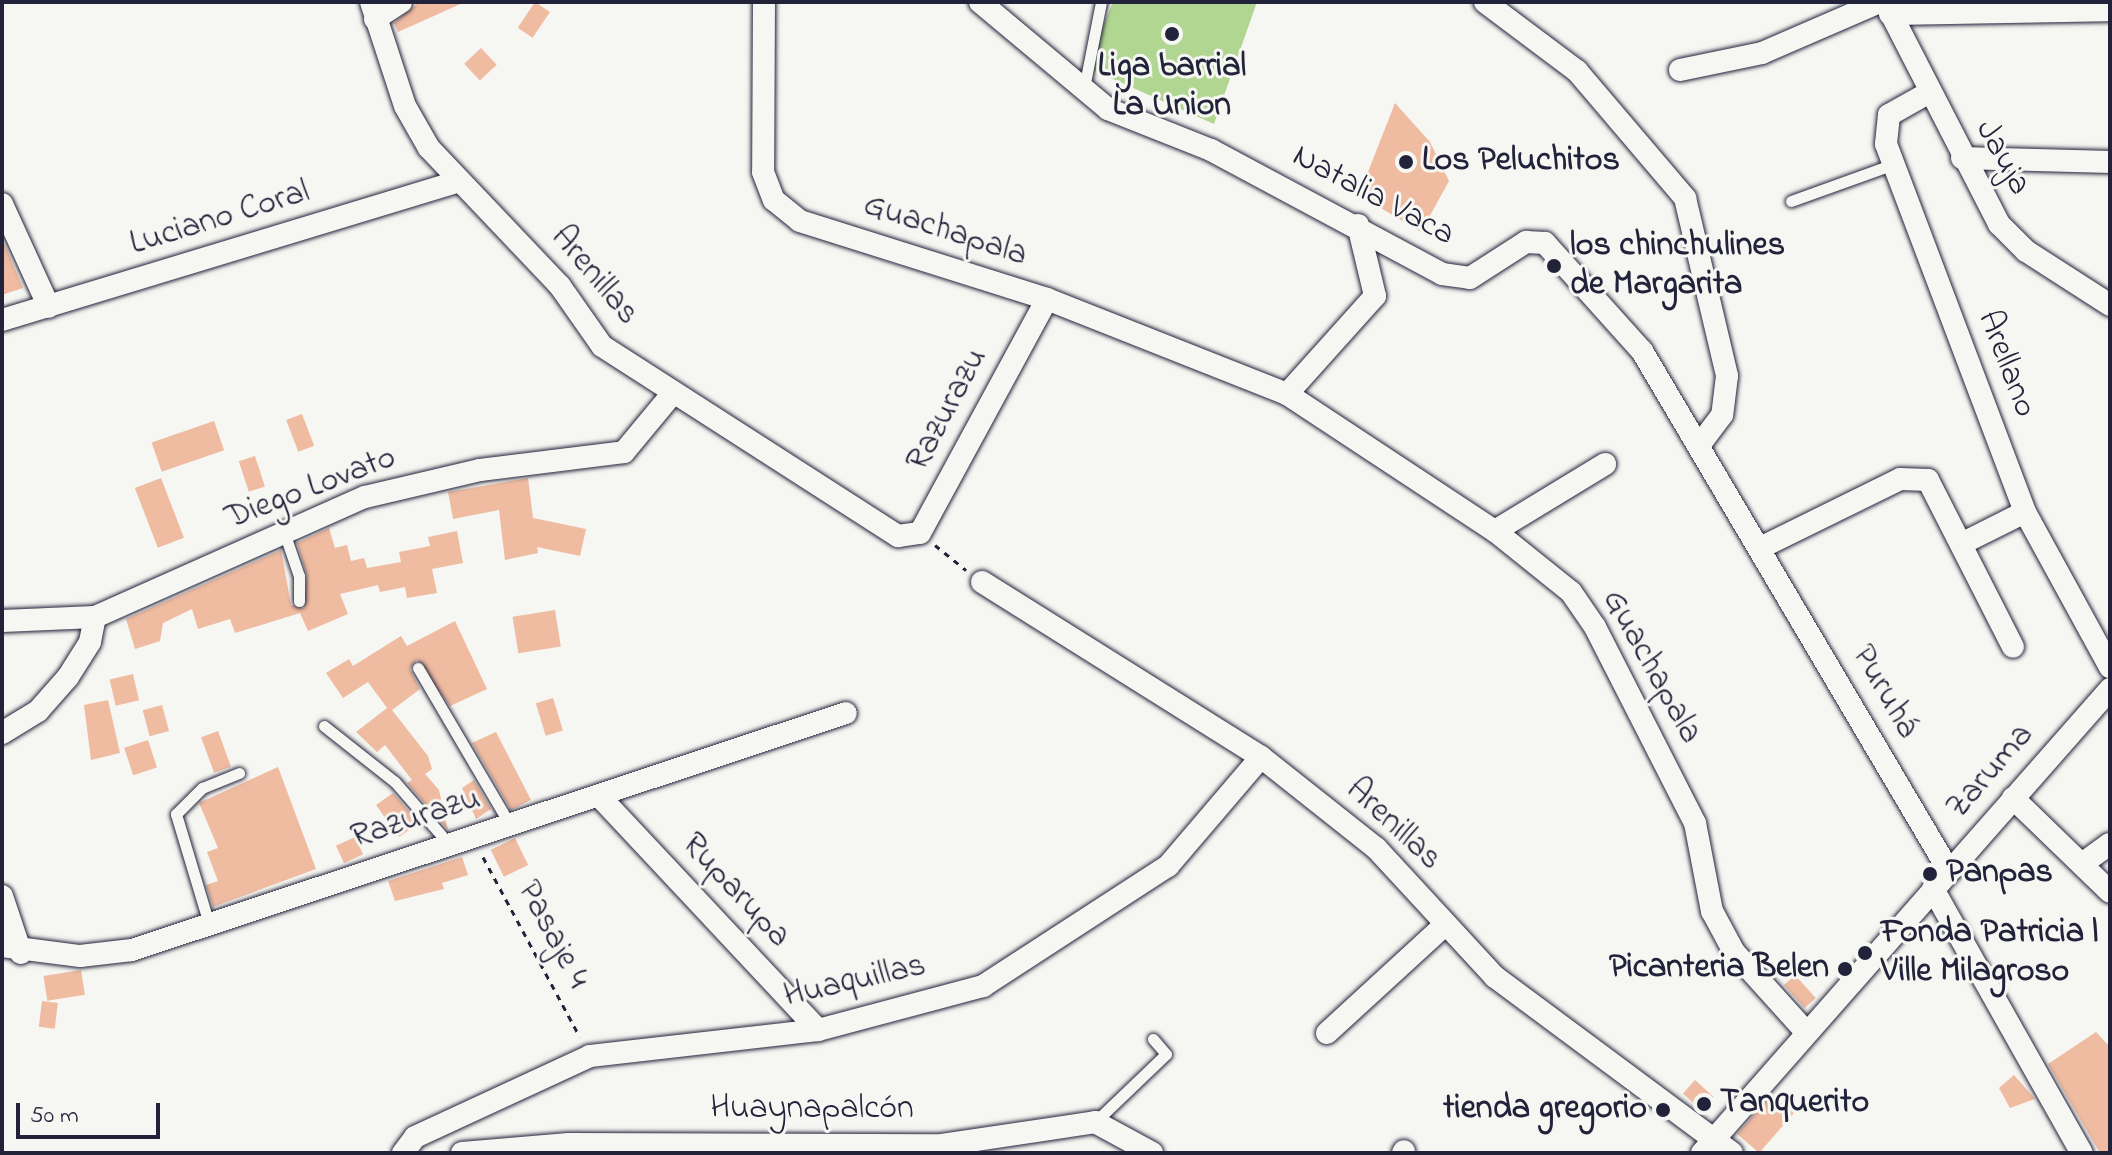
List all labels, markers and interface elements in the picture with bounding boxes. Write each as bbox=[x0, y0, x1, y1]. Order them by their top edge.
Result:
marker: Liga barrial La Union bbox=[1163, 25, 1181, 43]
place label: Liga barrial La Union bbox=[1098, 47, 1246, 126]
street label: Jauja bbox=[1965, 113, 2039, 203]
street label: Natalia Vaca bbox=[1285, 136, 1461, 256]
place label: Los Peluchitos bbox=[1422, 142, 1620, 182]
marker: Los Peluchitos bbox=[1397, 153, 1415, 171]
street label: Luciano Coral bbox=[125, 172, 315, 266]
street label: Guachapala bbox=[858, 185, 1032, 277]
street label: Arenillas bbox=[541, 218, 647, 334]
place label: los chinchulines de Margarita bbox=[1570, 226, 1785, 306]
marker: los chinchulines de Margarita bbox=[1545, 257, 1563, 275]
street label: Arellano bbox=[1967, 305, 2045, 423]
street label: Razurazu bbox=[899, 342, 997, 478]
street label: Diego Lovato bbox=[220, 438, 402, 540]
street label: Guachapala bbox=[1592, 583, 1710, 751]
street label: Puruhá bbox=[1841, 638, 1927, 746]
street label: Zaruma bbox=[1939, 716, 2043, 828]
street label: Arenillas bbox=[1336, 770, 1450, 880]
street label: Razurazu bbox=[346, 779, 486, 859]
street label: Ruparupa bbox=[672, 825, 798, 957]
place label: Panpas bbox=[1946, 854, 2053, 894]
marker: Panpas bbox=[1921, 865, 1939, 883]
street label: Pasaje 4 bbox=[507, 874, 597, 996]
place label: Fonda Patricia | Ville Milagroso bbox=[1881, 913, 2098, 992]
marker: Fonda Patricia | Ville Milagroso bbox=[1856, 944, 1874, 962]
street label: Huaquillas bbox=[780, 946, 930, 1018]
place label: Picanteria Belen bbox=[1609, 949, 1829, 989]
marker: Picanteria Belen bbox=[1836, 960, 1854, 978]
place label: Tanquerito bbox=[1720, 1084, 1869, 1124]
scale bar bbox=[20, 1087, 164, 1137]
street label: Huaynapalcón bbox=[710, 1090, 914, 1130]
place label: tienda gregorio bbox=[1443, 1090, 1647, 1130]
marker: Tanquerito bbox=[1695, 1095, 1713, 1113]
text: 50 m bbox=[30, 1099, 79, 1134]
marker: tienda gregorio bbox=[1654, 1101, 1672, 1119]

